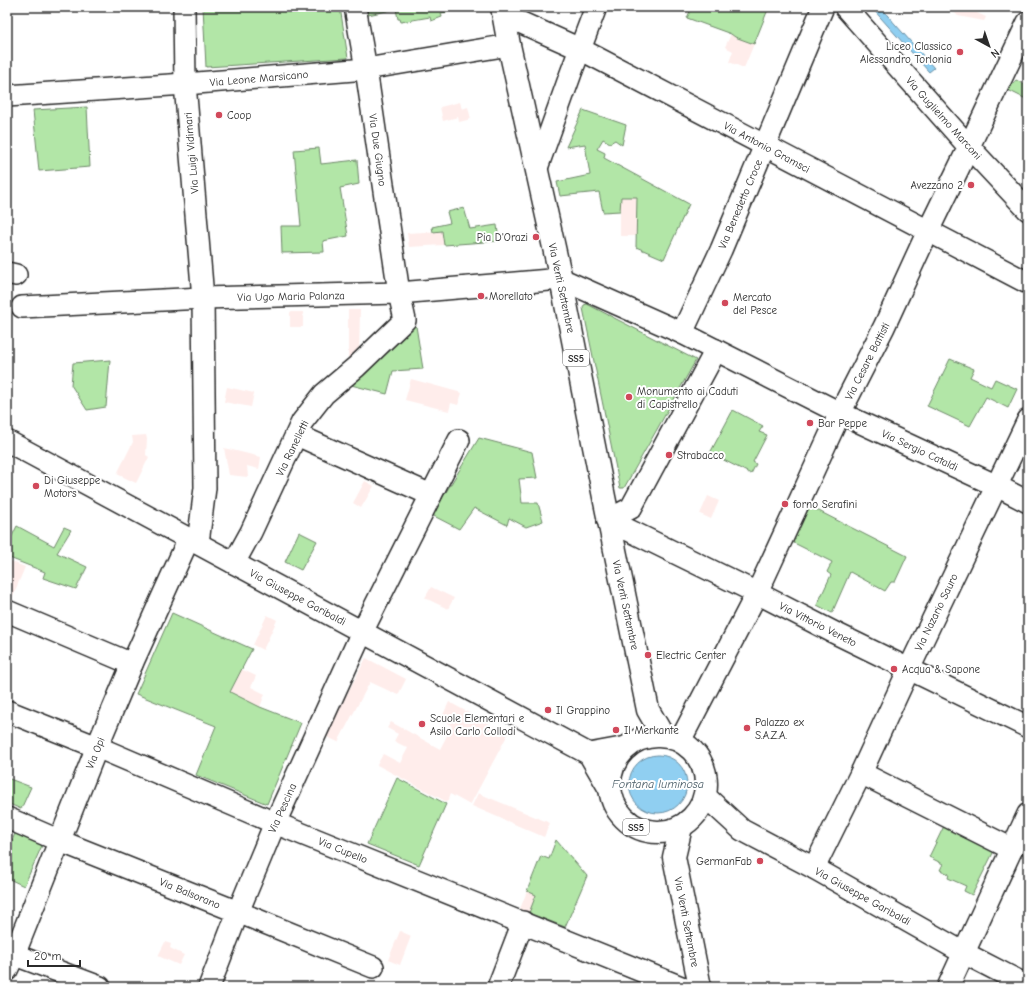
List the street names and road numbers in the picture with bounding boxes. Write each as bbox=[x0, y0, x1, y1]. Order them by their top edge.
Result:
street label: Via Leone Marsicano bbox=[209, 68, 309, 89]
street label: Via Guglielmo Marconi bbox=[903, 74, 984, 162]
street label: Via Luigi Vidimari bbox=[181, 112, 202, 194]
street label: Via Due Giugno bbox=[366, 113, 389, 187]
street label: Via Antonio Gramsci bbox=[721, 119, 812, 176]
street label: Via Benedetto Croce bbox=[716, 157, 765, 251]
street label: Via Venti Settembre bbox=[546, 242, 577, 335]
street label: Via Ugo Maria Palanza bbox=[237, 289, 345, 304]
street label: Via Cesare Battisti bbox=[842, 320, 893, 402]
road number: SS5 bbox=[563, 350, 589, 366]
street label: Via Ranelletti bbox=[273, 418, 312, 478]
street label: Via Sergio Cataldi bbox=[879, 427, 960, 474]
street label: Via Venti Settembre bbox=[610, 559, 641, 652]
street label: Via Giuseppe Garibaldi bbox=[247, 566, 348, 628]
street label: Via Nazario Sauro bbox=[912, 571, 961, 653]
street label: Via Vittorio Veneto bbox=[777, 599, 859, 650]
street label: Via Opi bbox=[83, 735, 108, 771]
street label: Via Pescina bbox=[266, 781, 299, 835]
road number: SS5 bbox=[623, 819, 649, 835]
street label: Via Cupello bbox=[316, 835, 370, 866]
street label: Via Giuseppe Garibaldi bbox=[813, 865, 913, 928]
street label: Via Balsorano bbox=[157, 875, 222, 912]
street label: Via Venti Settembre bbox=[671, 876, 702, 969]

